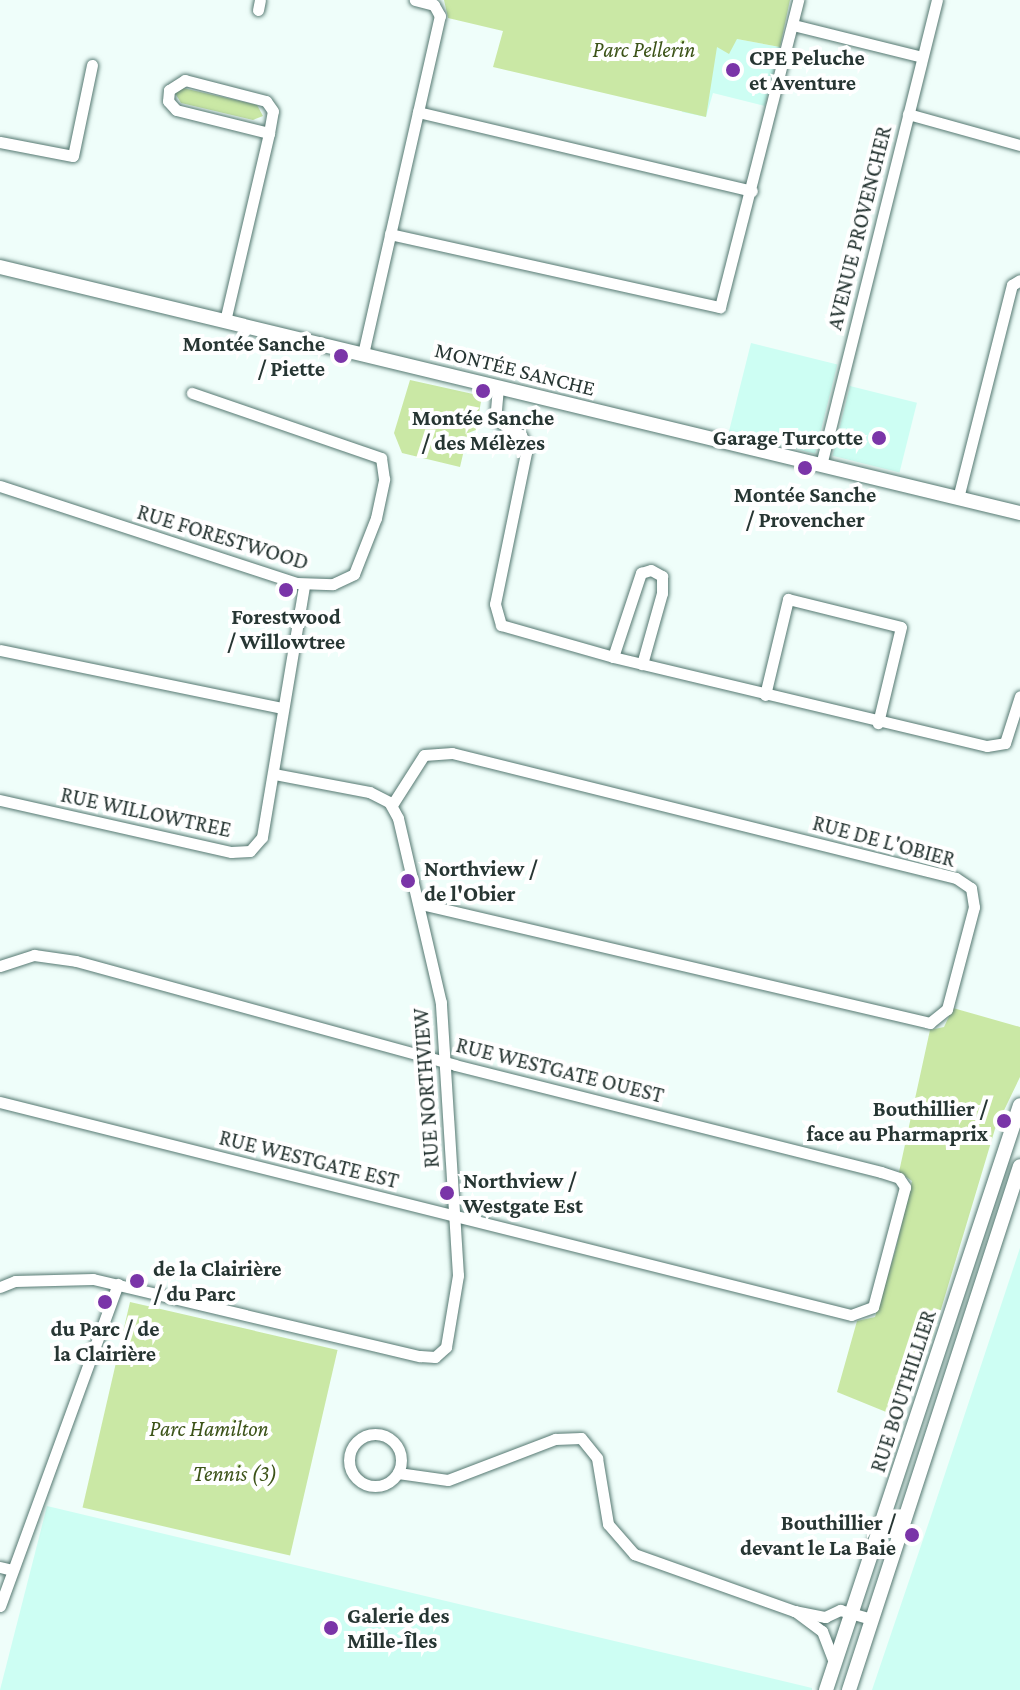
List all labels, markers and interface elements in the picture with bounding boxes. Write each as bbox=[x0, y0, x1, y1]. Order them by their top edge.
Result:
park label: Parc Pellerin bbox=[593, 37, 695, 63]
place label: CPE Peluche et Aventure bbox=[749, 44, 865, 96]
marker: CPE Peluche et Aventure bbox=[724, 61, 742, 79]
street label: AVENUE PROVENCHER bbox=[821, 123, 897, 333]
place label: Montée Sanche / Piette bbox=[182, 330, 325, 382]
street label: MONTÉE SANCHE bbox=[432, 336, 598, 402]
marker: Montée Sanche / Piette bbox=[332, 347, 350, 365]
marker: Montée Sanche / des Mélèzes bbox=[474, 382, 492, 400]
place label: Montée Sanche / des Mélèzes bbox=[412, 404, 554, 456]
place label: Garage Turcotte bbox=[713, 425, 863, 451]
marker: Garage Turcotte bbox=[870, 429, 888, 447]
marker: Montée Sanche / Provencher bbox=[796, 459, 814, 477]
place label: Montée Sanche / Provencher bbox=[734, 481, 876, 532]
street label: RUE FORESTWOOD bbox=[134, 498, 312, 576]
marker: Forestwood / Willowtree bbox=[277, 581, 295, 599]
place label: Forestwood / Willowtree bbox=[227, 603, 345, 654]
street label: RUE WILLOWTREE bbox=[58, 781, 234, 843]
street label: RUE DE L'OBIER bbox=[810, 809, 958, 873]
place label: Northview / de l'Obier bbox=[424, 855, 537, 906]
marker: Northview / de l'Obier bbox=[399, 872, 417, 890]
street label: RUE NORTHVIEW bbox=[407, 1007, 445, 1169]
street label: RUE WESTGATE OUEST bbox=[453, 1031, 667, 1109]
place label: Bouthillier / face au Pharmaprix bbox=[806, 1095, 988, 1146]
marker: Bouthillier / face au Pharmaprix bbox=[995, 1112, 1013, 1130]
street label: RUE WESTGATE EST bbox=[216, 1124, 402, 1194]
place label: Northview / Westgate Est bbox=[463, 1167, 583, 1218]
marker: Northview / Westgate Est bbox=[438, 1184, 456, 1202]
place label: de la Clairière / du Parc bbox=[153, 1255, 282, 1306]
marker: de la Clairière / du Parc bbox=[128, 1272, 146, 1290]
marker: du Parc / de la Clairière bbox=[96, 1293, 114, 1311]
street label: RUE BOUTHILLIER bbox=[864, 1307, 942, 1475]
place label: du Parc / de la Clairière bbox=[50, 1315, 160, 1366]
park label: Parc Hamilton bbox=[149, 1416, 269, 1442]
park label: Tennis (3) bbox=[193, 1461, 277, 1487]
place label: Bouthillier / devant le La Baie bbox=[740, 1509, 896, 1560]
marker: Bouthillier / devant le La Baie bbox=[903, 1526, 921, 1544]
place label: Galerie des Mille-Îles bbox=[347, 1602, 449, 1654]
marker: Galerie des Mille-Îles bbox=[322, 1619, 340, 1637]

